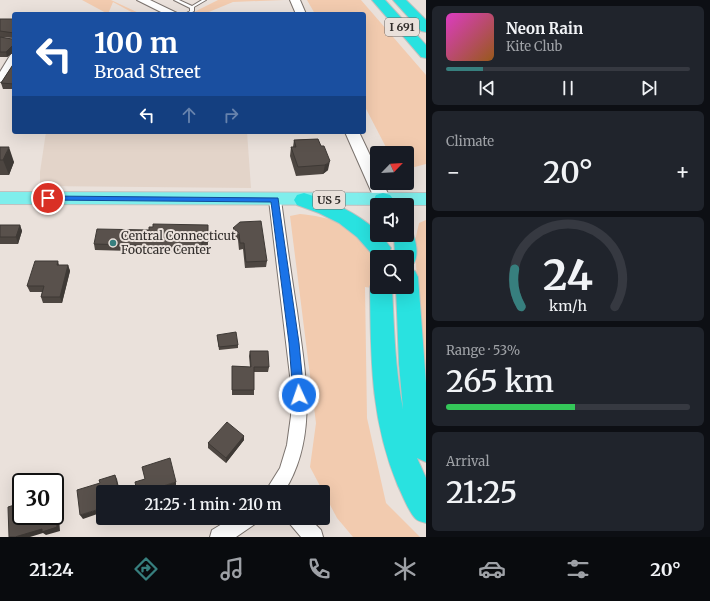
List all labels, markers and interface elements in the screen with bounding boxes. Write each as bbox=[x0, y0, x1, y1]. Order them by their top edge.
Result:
road number: I 691 bbox=[385, 18, 419, 36]
text: Neon Rain bbox=[506, 19, 583, 38]
text: 100 m bbox=[94, 25, 178, 61]
icon: left bbox=[28, 28, 80, 80]
text: Kite Club bbox=[506, 38, 562, 55]
text: Broad Street bbox=[94, 60, 201, 83]
icon: previous bbox=[476, 77, 498, 99]
icon: pause bbox=[557, 77, 579, 99]
icon: next bbox=[638, 77, 660, 99]
icon: left bbox=[136, 104, 158, 126]
icon: ahead bbox=[178, 104, 200, 126]
icon: right bbox=[220, 104, 242, 126]
text: Climate bbox=[446, 133, 494, 150]
north arrow bbox=[370, 146, 414, 190]
map controls bbox=[370, 146, 414, 294]
text: 20° bbox=[543, 153, 593, 191]
text: − bbox=[446, 158, 461, 186]
text: + bbox=[675, 158, 690, 186]
pin bbox=[31, 181, 65, 215]
icon: arrive bbox=[37, 187, 59, 209]
road number: US 5 bbox=[313, 191, 345, 209]
button: sound bbox=[370, 198, 414, 242]
place label: Central Connecticut Footcare Center bbox=[121, 228, 236, 257]
marker: Central Connecticut Footcare Center bbox=[108, 238, 118, 248]
text: 24 bbox=[543, 248, 593, 300]
button: search bbox=[370, 250, 414, 294]
text: km/h bbox=[549, 296, 587, 314]
text: Range · 53% bbox=[446, 342, 520, 359]
text: 265 km bbox=[446, 362, 554, 400]
position arrow bbox=[278, 374, 320, 416]
text: Arrival bbox=[446, 453, 489, 470]
speed limit sign: 30 bbox=[12, 473, 64, 525]
text: 21:25 bbox=[446, 473, 517, 511]
text: 21:25 · 1 min · 210 m bbox=[144, 495, 282, 514]
icon: directions bbox=[132, 555, 160, 583]
icon: music bbox=[218, 555, 246, 583]
icon: phone bbox=[305, 555, 333, 583]
icon: climate bbox=[391, 555, 419, 583]
icon: car bbox=[478, 555, 506, 583]
icon: filters bbox=[564, 555, 592, 583]
text: 21:24 bbox=[29, 558, 74, 581]
text: 20° bbox=[650, 558, 681, 581]

